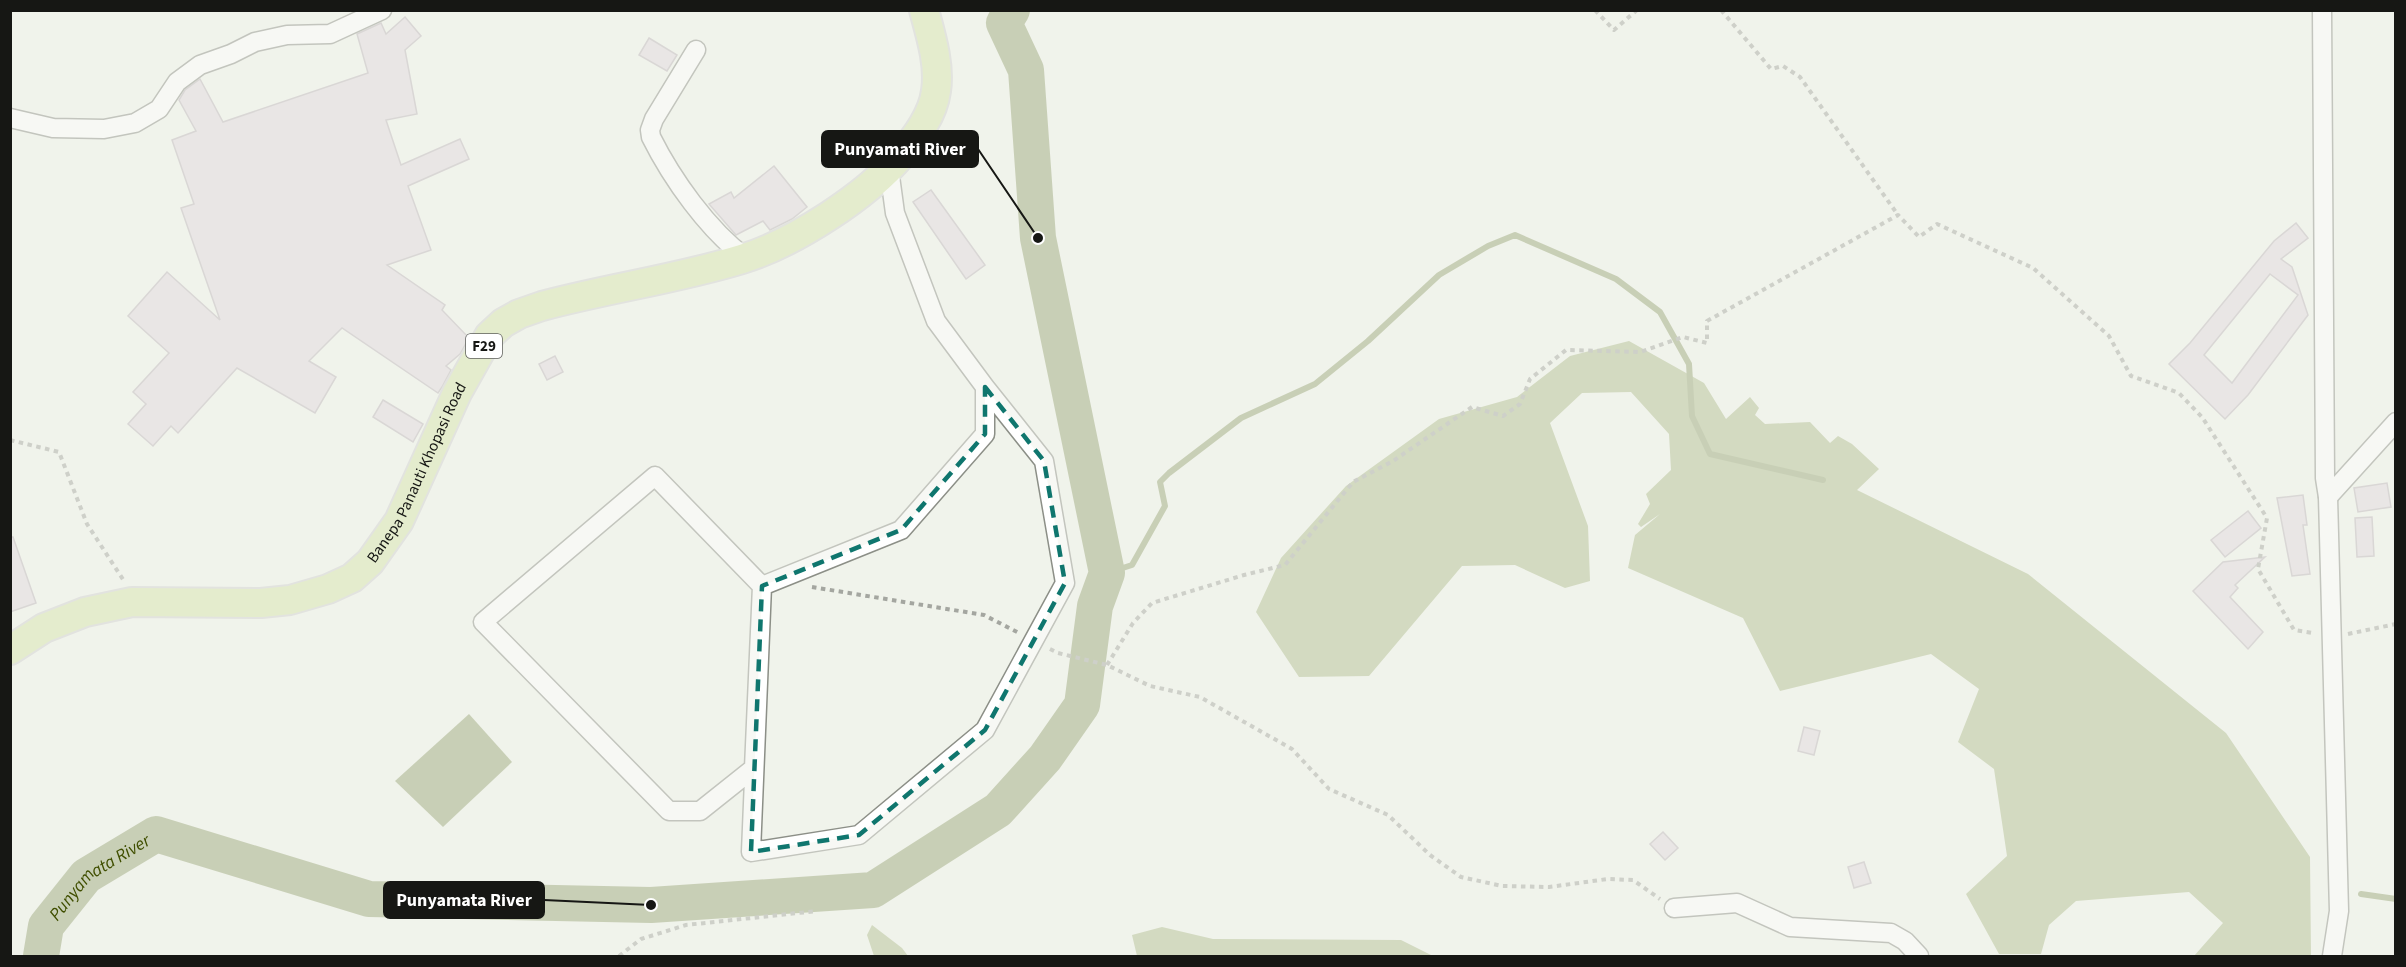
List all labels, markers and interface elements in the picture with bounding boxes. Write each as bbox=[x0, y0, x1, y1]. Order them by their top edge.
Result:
callout: Punyamati River bbox=[822, 131, 978, 167]
text: Punyamati River bbox=[834, 137, 967, 162]
road number: F29 bbox=[466, 334, 502, 358]
street label: Banepa Panauti Khopasi Road bbox=[362, 378, 472, 568]
water label: Punyamata River bbox=[43, 827, 156, 926]
callout: Punyamata River bbox=[384, 882, 544, 918]
text: Punyamata River bbox=[396, 888, 533, 913]

